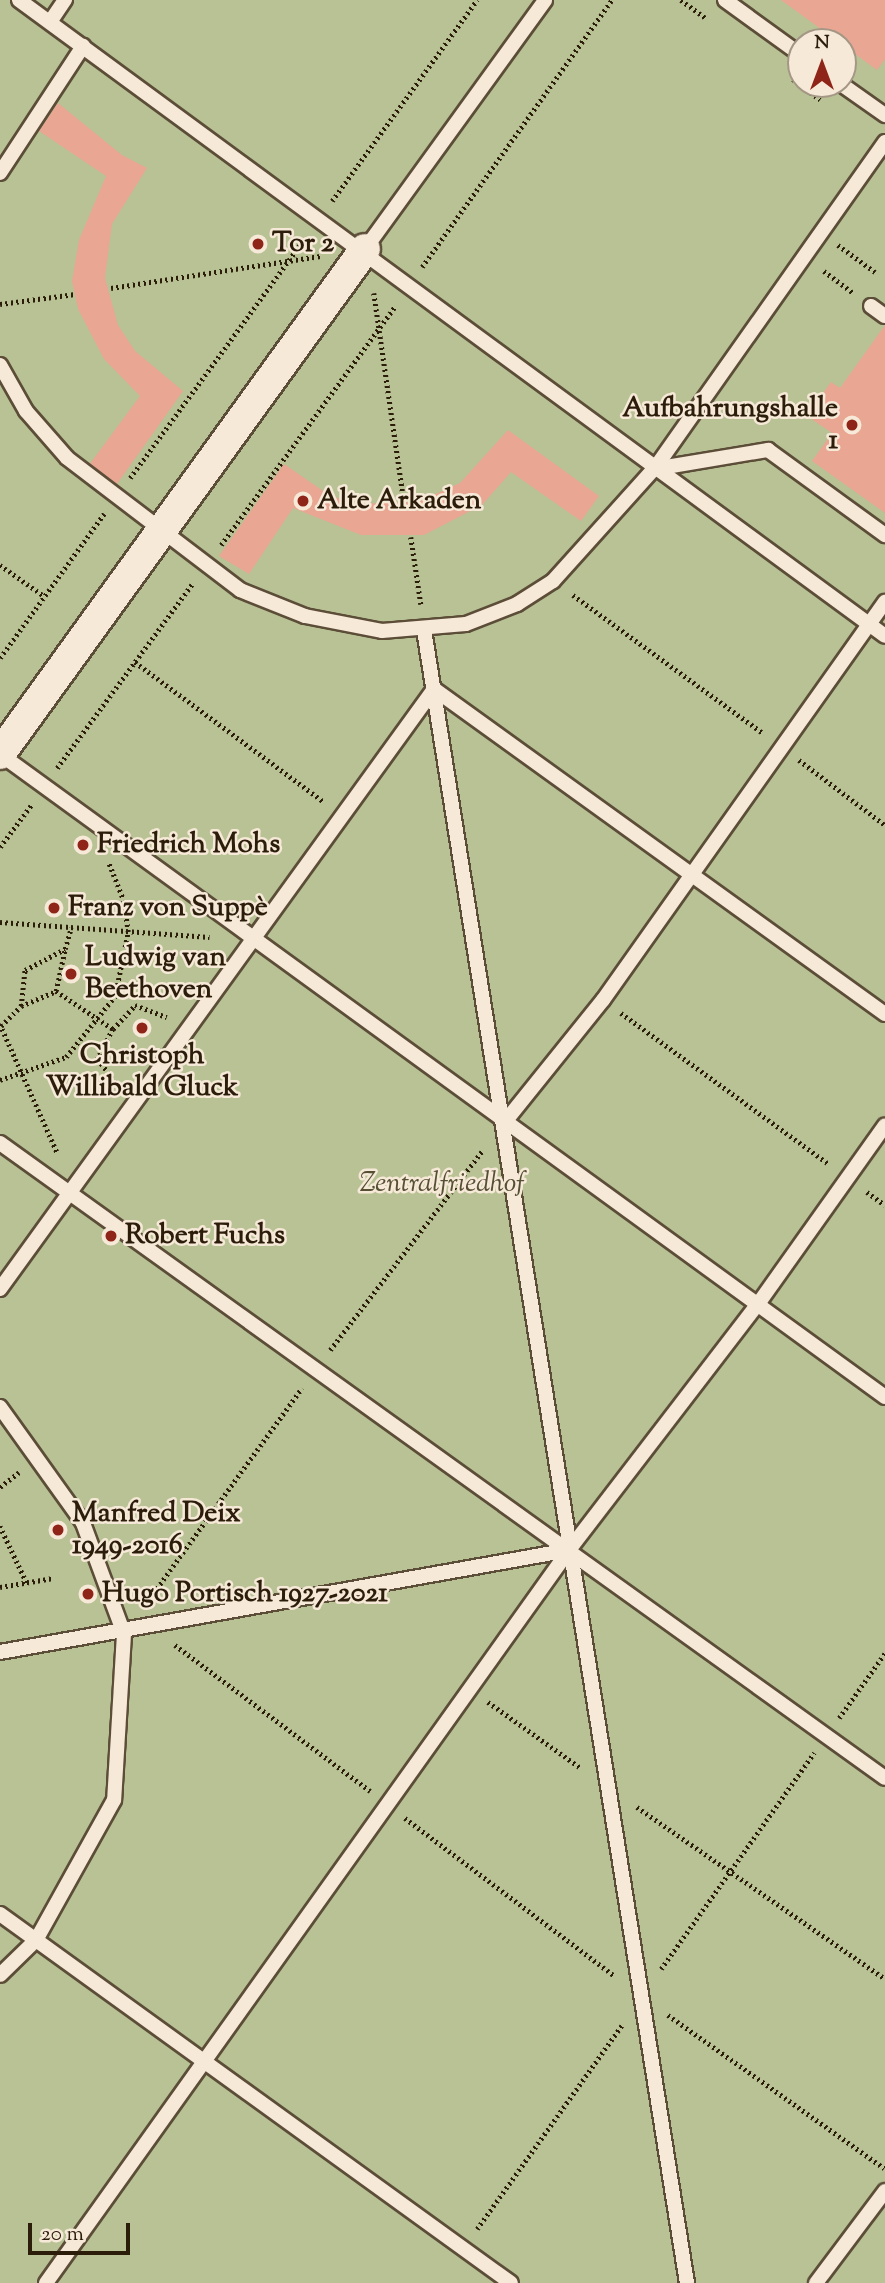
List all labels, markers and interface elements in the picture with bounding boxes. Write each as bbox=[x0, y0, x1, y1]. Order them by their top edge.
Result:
north arrow bbox=[787, 28, 857, 98]
text: N bbox=[814, 30, 830, 57]
place label: Tor 2 bbox=[272, 227, 334, 261]
marker: Tor 2 bbox=[250, 236, 266, 252]
place label: Aufbahrungshalle 1 bbox=[622, 392, 838, 458]
marker: Aufbahrungshalle 1 bbox=[844, 417, 860, 433]
place label: Alte Arkaden bbox=[317, 484, 481, 518]
marker: Alte Arkaden bbox=[295, 493, 311, 509]
place label: Friedrich Mohs bbox=[97, 828, 280, 862]
marker: Friedrich Mohs bbox=[75, 837, 91, 853]
place label: Franz von Suppè bbox=[68, 891, 268, 925]
marker: Franz von Suppè bbox=[46, 900, 62, 916]
place label: Ludwig van Beethoven bbox=[85, 941, 226, 1007]
marker: Ludwig van Beethoven bbox=[63, 966, 79, 982]
marker: Christoph Willibald Gluck bbox=[134, 1020, 150, 1036]
place label: Christoph Willibald Gluck bbox=[46, 1039, 238, 1105]
park label: Zentralfriedhof bbox=[360, 1167, 524, 1201]
place label: Robert Fuchs bbox=[125, 1219, 285, 1253]
marker: Robert Fuchs bbox=[103, 1228, 119, 1244]
place label: Manfred Deix 1949-2016 bbox=[72, 1497, 241, 1563]
marker: Manfred Deix 1949-2016 bbox=[50, 1522, 66, 1538]
place label: Hugo Portisch 1927-2021 bbox=[102, 1577, 388, 1611]
marker: Hugo Portisch 1927-2021 bbox=[80, 1586, 96, 1602]
scale bar bbox=[32, 2210, 133, 2254]
text: 20 m bbox=[41, 2220, 84, 2250]

